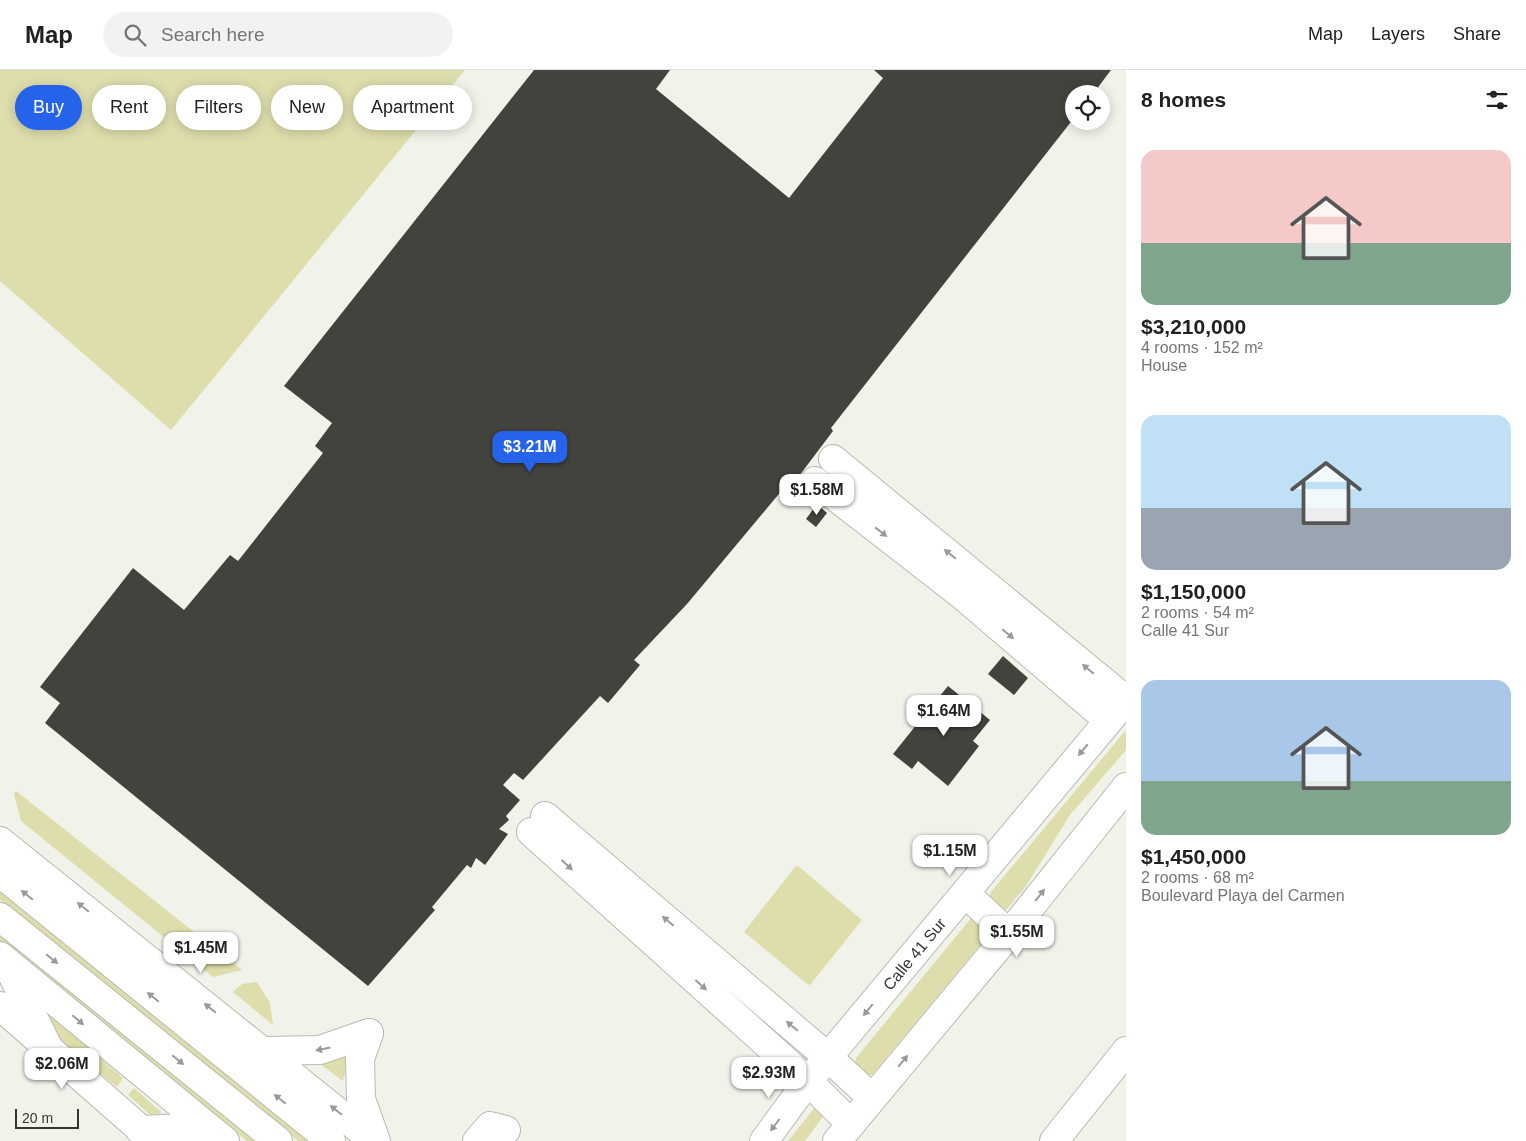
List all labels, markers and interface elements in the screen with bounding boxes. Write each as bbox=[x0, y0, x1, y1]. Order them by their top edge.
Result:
search box bbox=[103, 12, 453, 57]
text: Map bbox=[25, 21, 73, 48]
icon: search bbox=[121, 21, 149, 49]
text: Search here bbox=[161, 24, 265, 45]
text: Map bbox=[1308, 24, 1343, 44]
text: Layers bbox=[1371, 24, 1425, 44]
text: Share bbox=[1453, 24, 1501, 44]
chip: Buy bbox=[15, 85, 82, 130]
chip: Rent bbox=[92, 85, 166, 130]
chip: Filters bbox=[176, 85, 261, 130]
chip: New bbox=[271, 85, 343, 130]
chip: Apartment bbox=[353, 85, 472, 130]
map controls bbox=[1065, 85, 1110, 130]
button: locate bbox=[1065, 85, 1110, 130]
icon: filters bbox=[1483, 86, 1511, 114]
text: 8 homes bbox=[1141, 88, 1226, 111]
icon: home bbox=[1281, 183, 1371, 273]
text: $3,210,000 bbox=[1141, 315, 1246, 338]
text: 4 rooms · 152 m² bbox=[1141, 339, 1263, 356]
text: House bbox=[1141, 357, 1187, 374]
pin: $3.21M bbox=[489, 430, 571, 473]
text: $3.21M bbox=[503, 438, 557, 455]
icon: home bbox=[1281, 448, 1371, 538]
pin: $1.58M bbox=[776, 474, 858, 516]
text: $1.58M bbox=[790, 481, 844, 498]
one-way arrow bbox=[875, 527, 888, 538]
one-way arrow bbox=[944, 548, 957, 559]
text: $1,150,000 bbox=[1141, 580, 1246, 603]
text: 2 rooms · 54 m² bbox=[1141, 604, 1254, 621]
text: Calle 41 Sur bbox=[1141, 622, 1229, 639]
one-way arrow bbox=[1001, 629, 1014, 640]
one-way arrow bbox=[1082, 663, 1095, 674]
pin: $1.64M bbox=[903, 694, 985, 737]
text: $1.64M bbox=[917, 702, 971, 719]
icon: home bbox=[1281, 713, 1371, 803]
one-way arrow bbox=[1078, 744, 1089, 757]
pin: $1.15M bbox=[909, 834, 991, 877]
text: $1.15M bbox=[923, 842, 977, 859]
text: $1,450,000 bbox=[1141, 845, 1246, 868]
one-way arrow bbox=[561, 859, 573, 871]
text: 2 rooms · 68 m² bbox=[1141, 869, 1254, 886]
text: Boulevard Playa del Carmen bbox=[1141, 887, 1345, 904]
one-way arrow bbox=[1034, 889, 1045, 902]
one-way arrow bbox=[21, 890, 34, 901]
one-way arrow bbox=[77, 901, 90, 912]
street label: Calle 41 Sur bbox=[880, 914, 950, 993]
one-way arrow bbox=[662, 915, 675, 926]
pin: $1.55M bbox=[976, 916, 1058, 958]
text: $1.55M bbox=[990, 923, 1044, 940]
pin: $1.45M bbox=[160, 932, 242, 974]
text: $1.45M bbox=[174, 939, 228, 956]
one-way arrow bbox=[45, 953, 58, 964]
one-way arrow bbox=[694, 979, 706, 991]
one-way arrow bbox=[147, 992, 160, 1003]
one-way arrow bbox=[203, 1003, 217, 1013]
one-way arrow bbox=[862, 1003, 873, 1016]
one-way arrow bbox=[72, 1014, 84, 1025]
one-way arrow bbox=[786, 1020, 798, 1032]
one-way arrow bbox=[315, 1045, 330, 1053]
pin: $2.06M bbox=[21, 1048, 103, 1090]
text: $2.06M bbox=[35, 1055, 89, 1072]
one-way arrow bbox=[171, 1055, 184, 1066]
one-way arrow bbox=[898, 1055, 909, 1068]
pin: $2.93M bbox=[728, 1056, 810, 1099]
text: $2.93M bbox=[742, 1064, 796, 1081]
one-way arrow bbox=[273, 1094, 286, 1105]
one-way arrow bbox=[330, 1105, 343, 1116]
scale bar bbox=[15, 1106, 79, 1129]
text: 20 m bbox=[22, 1110, 53, 1126]
one-way arrow bbox=[770, 1118, 781, 1131]

